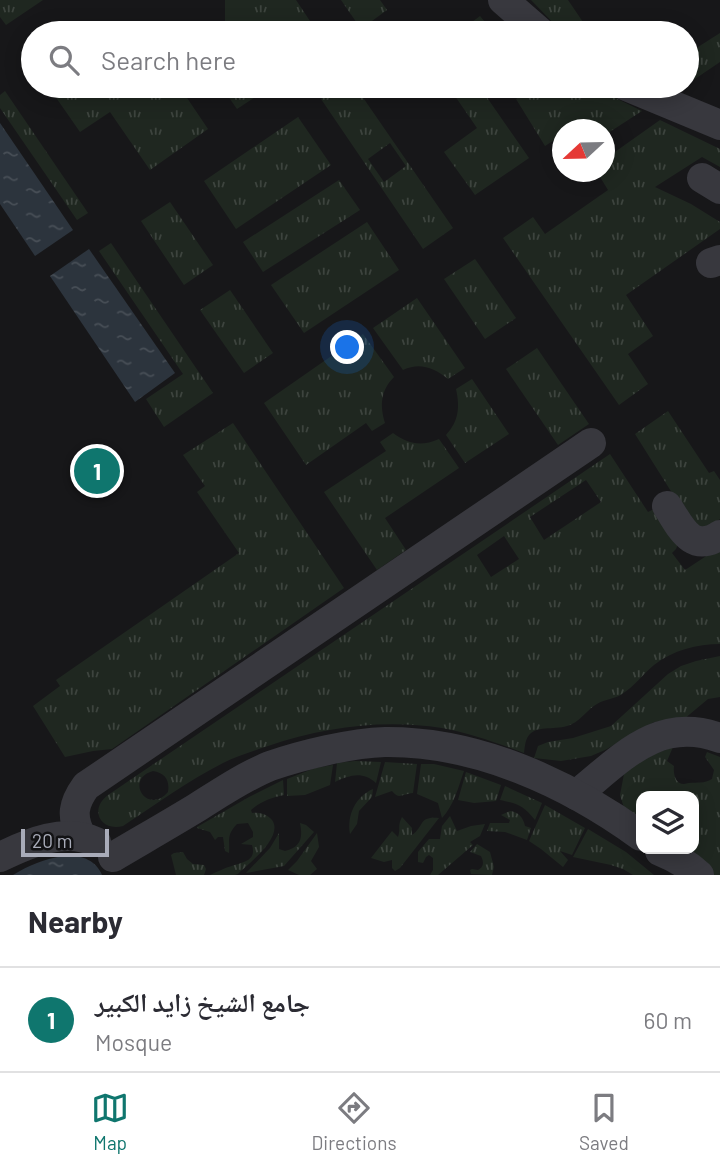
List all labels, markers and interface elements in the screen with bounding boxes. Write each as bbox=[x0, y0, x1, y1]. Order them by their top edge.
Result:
search box bbox=[21, 21, 699, 98]
icon: search bbox=[45, 41, 83, 79]
text: Search here bbox=[101, 44, 236, 75]
north arrow bbox=[552, 119, 615, 182]
your location bbox=[330, 330, 364, 364]
pin: 1 bbox=[74, 445, 120, 497]
map controls bbox=[636, 791, 699, 854]
button: layers bbox=[636, 791, 699, 854]
scale bar bbox=[21, 826, 108, 858]
text: 20 m bbox=[32, 829, 72, 852]
text: Nearby bbox=[28, 903, 123, 939]
text: جامع الشيخ زايد الكبير bbox=[95, 986, 310, 1017]
text: 1 bbox=[47, 1006, 55, 1034]
text: 60 m bbox=[644, 1006, 692, 1034]
text: Mosque bbox=[95, 1028, 172, 1056]
tab: Map bbox=[91, 1089, 129, 1154]
tab: Directions bbox=[312, 1089, 397, 1154]
tab: Saved bbox=[579, 1089, 629, 1154]

